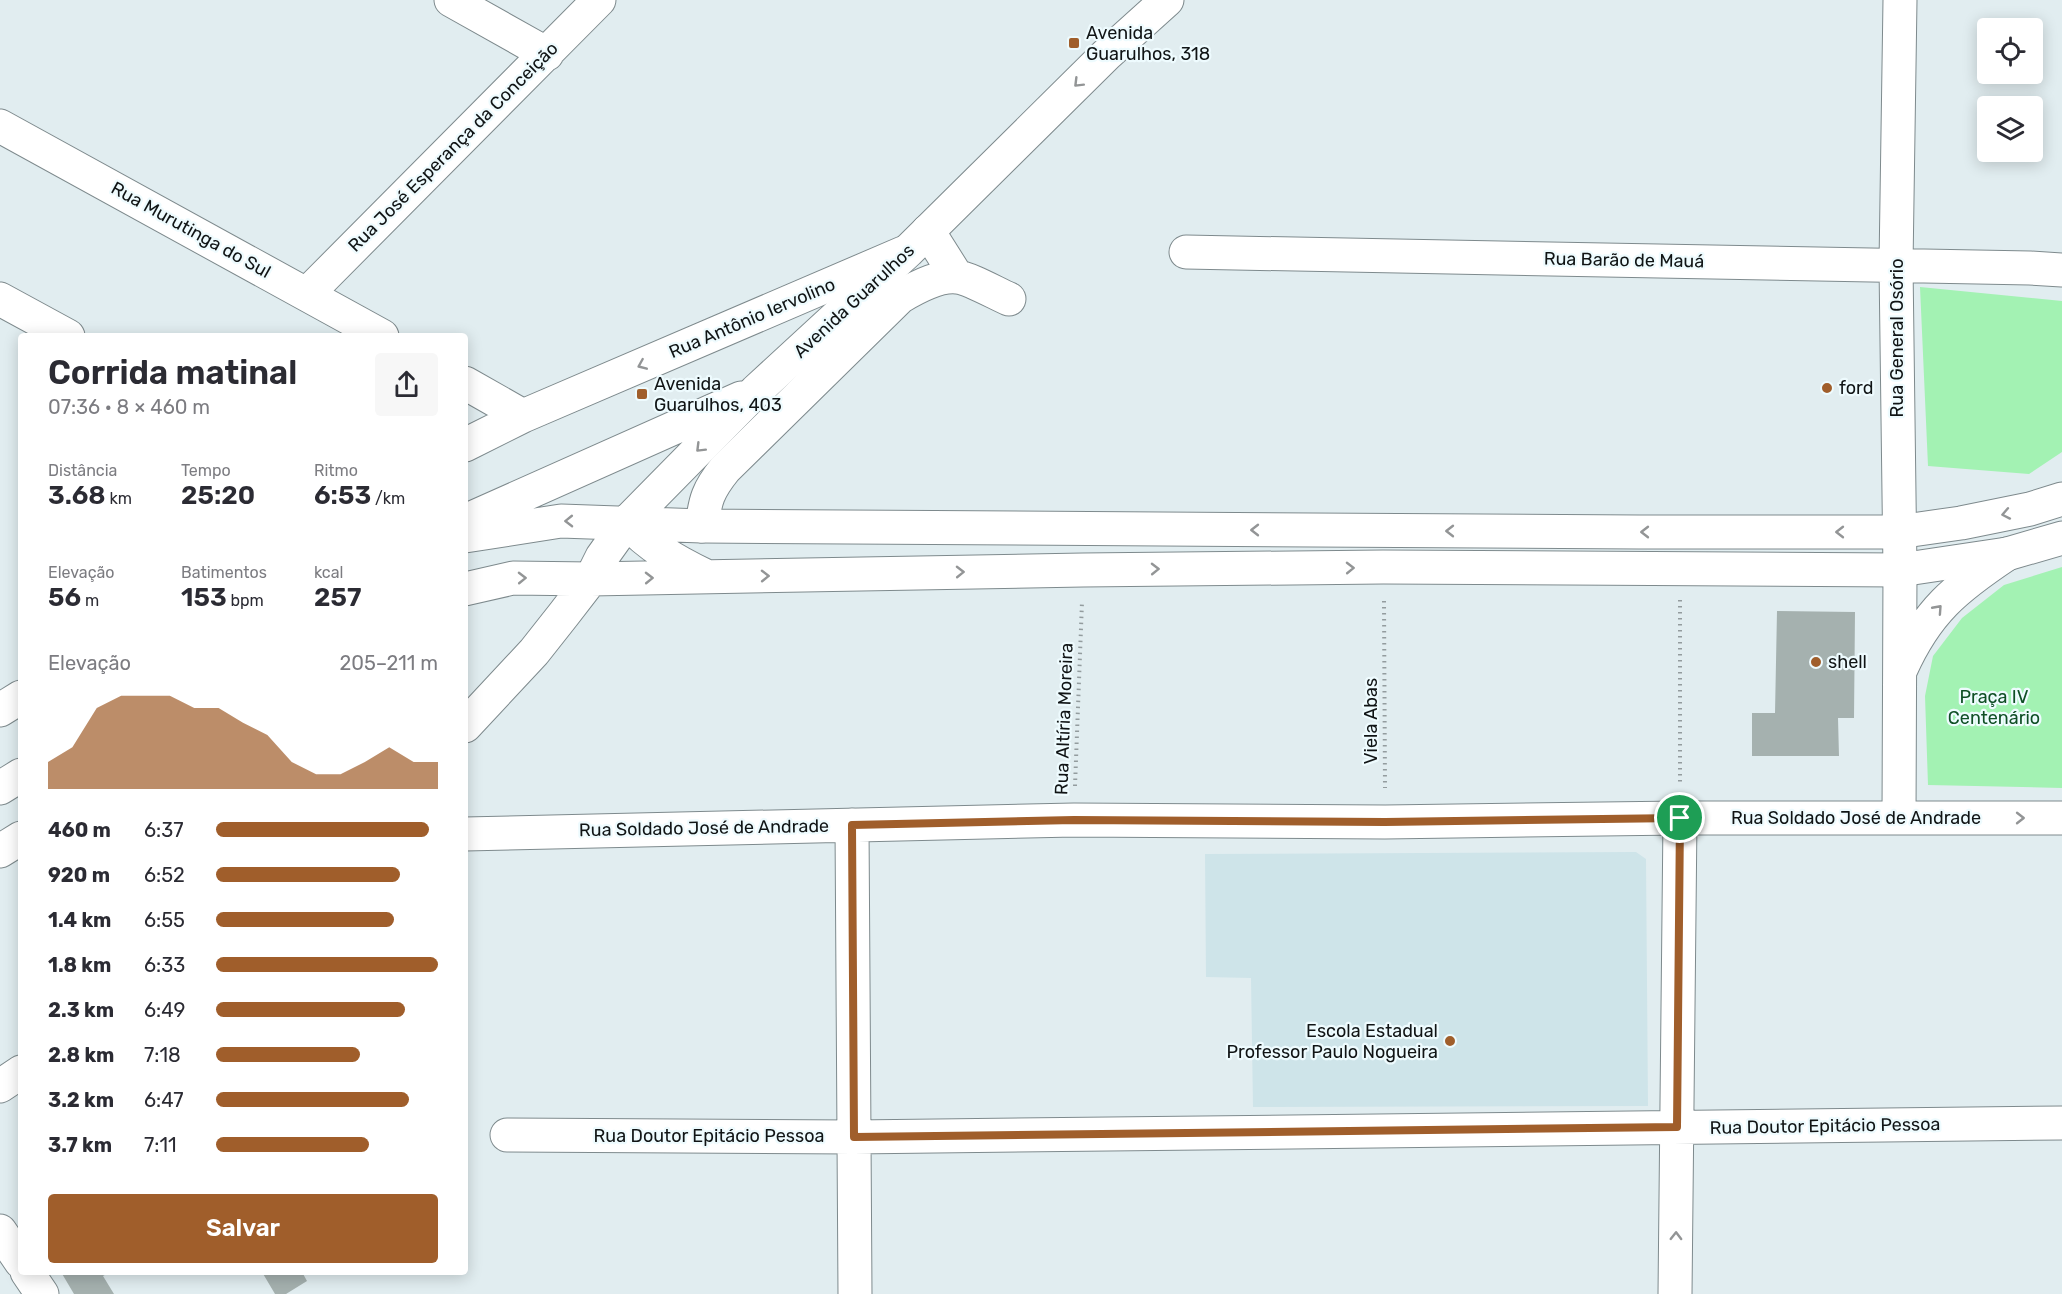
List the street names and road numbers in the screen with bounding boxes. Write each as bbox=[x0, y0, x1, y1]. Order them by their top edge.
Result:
street label: Rua José Esperança da Conceição bbox=[343, 37, 563, 257]
street label: Rua Murutinga do Sul bbox=[107, 177, 275, 283]
street label: Avenida Guarulhos bbox=[789, 239, 919, 363]
street label: Rua Barão de Mauá bbox=[1544, 248, 1704, 272]
street label: Rua General Osório bbox=[1886, 259, 1908, 417]
street label: Rua Antônio Iervolino bbox=[666, 273, 838, 363]
street label: Rua Altíria Moreira bbox=[1050, 643, 1078, 795]
street label: Viela Abas bbox=[1360, 678, 1382, 764]
street label: Rua Soldado José de Andrade bbox=[1731, 807, 1981, 829]
street label: Rua Soldado José de Andrade bbox=[579, 815, 829, 841]
street label: Rua Doutor Epitácio Pessoa bbox=[1709, 1113, 1941, 1139]
street label: Rua Doutor Epitácio Pessoa bbox=[594, 1125, 824, 1147]

